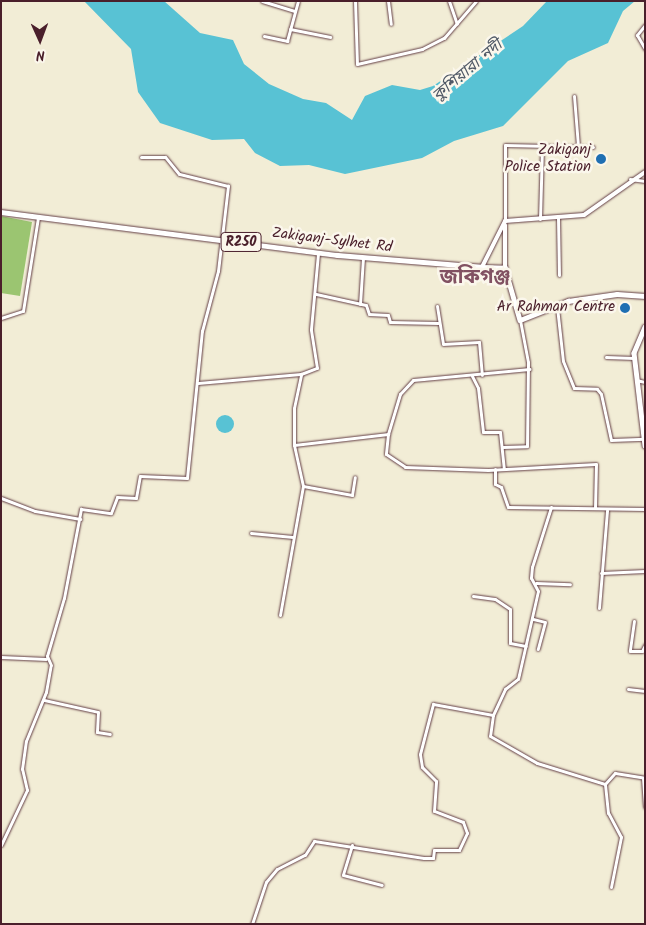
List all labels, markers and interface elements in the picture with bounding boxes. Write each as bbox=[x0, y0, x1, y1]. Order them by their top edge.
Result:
north arrow bbox=[15, 15, 65, 65]
water label: কুশিয়ারা নদী bbox=[429, 36, 507, 106]
text: N bbox=[36, 44, 45, 66]
place label: Zakiganj Police Station bbox=[504, 141, 591, 176]
marker: Zakiganj Police Station bbox=[595, 153, 607, 165]
street label: Zakiganj-Sylhet Rd bbox=[271, 225, 393, 257]
road number: R250 bbox=[220, 230, 262, 253]
district label: জকিগঞ্জ bbox=[440, 266, 510, 290]
place label: Ar Rahman Centre bbox=[497, 299, 615, 317]
marker: Ar Rahman Centre bbox=[619, 302, 631, 314]

